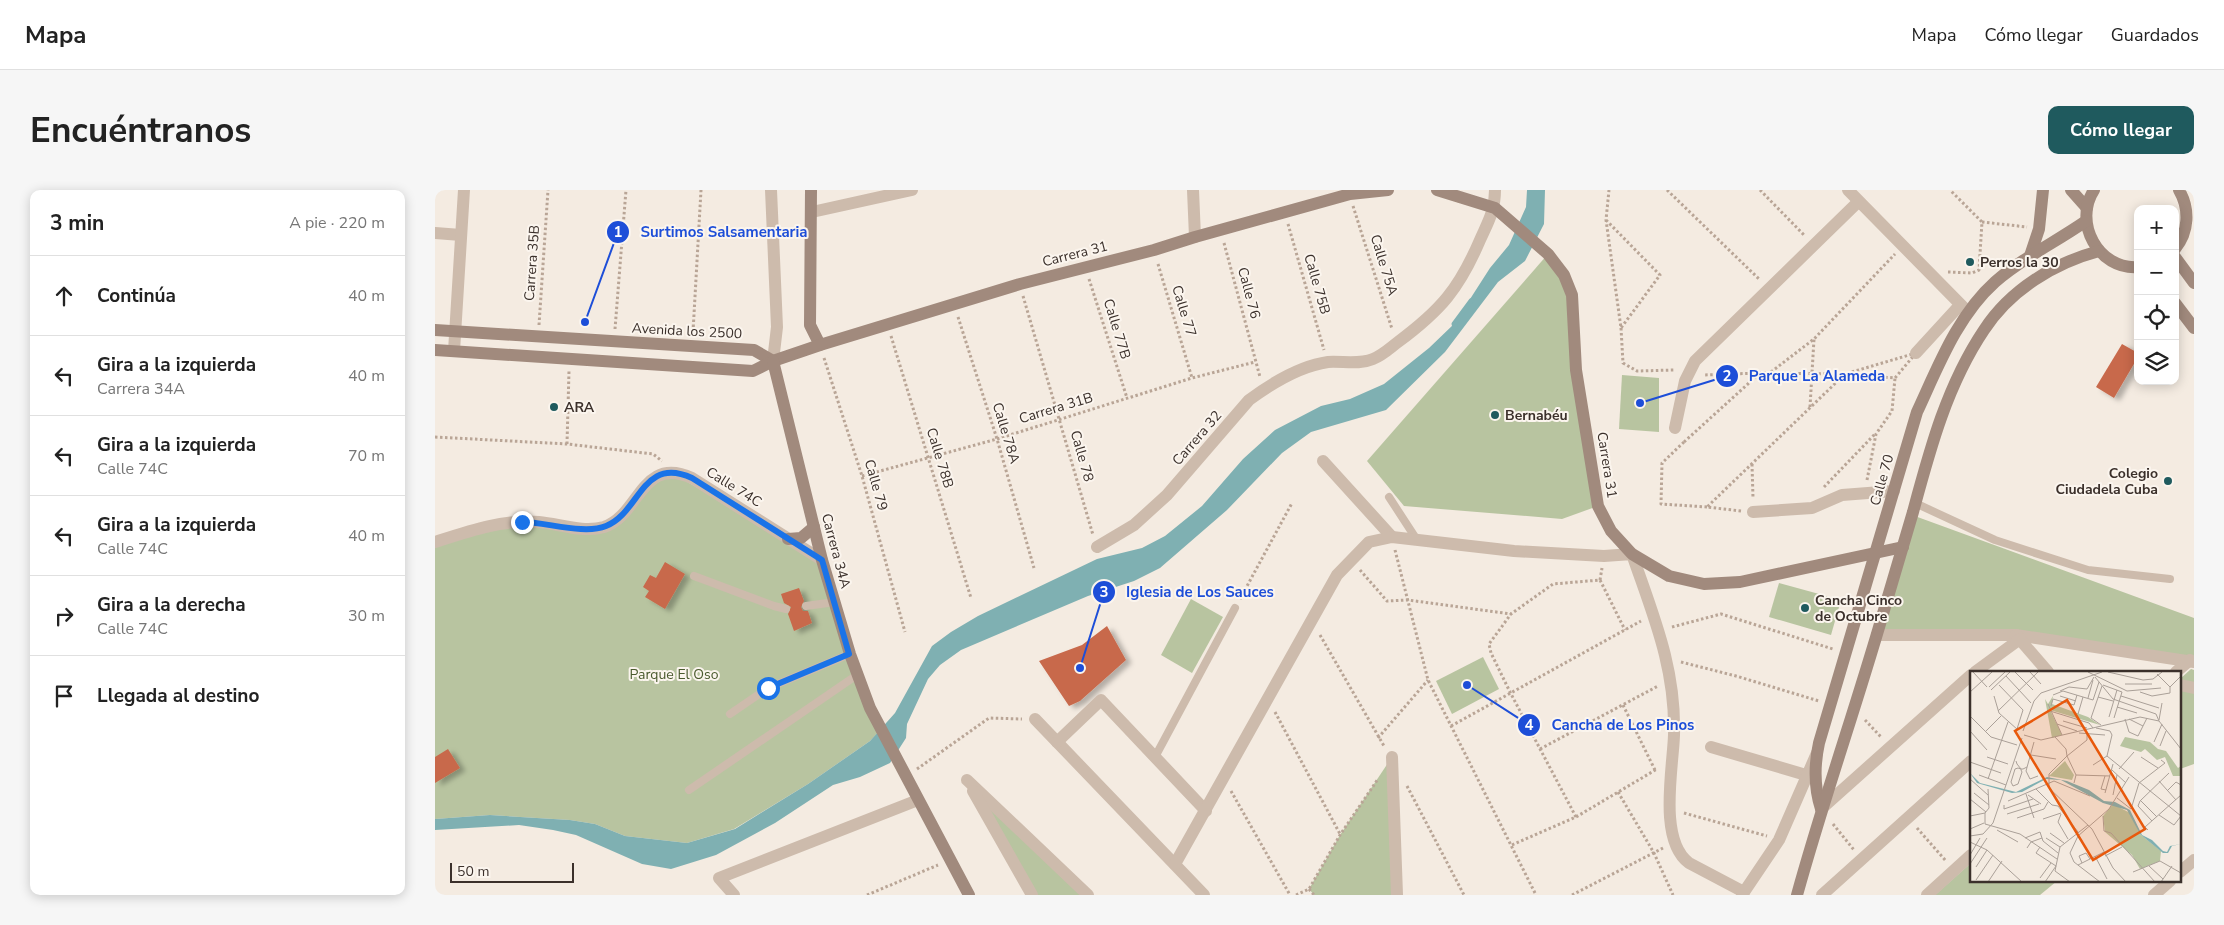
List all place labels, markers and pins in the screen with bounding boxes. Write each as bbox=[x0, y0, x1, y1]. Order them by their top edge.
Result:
callout: Surtimos Salsamentaria bbox=[606, 217, 818, 247]
place label: Perros la 30 bbox=[1980, 253, 2059, 272]
marker: Perros la 30 bbox=[1964, 256, 1976, 268]
callout: Parque La Alameda bbox=[1714, 361, 1896, 391]
place label: ARA bbox=[564, 398, 595, 417]
marker: ARA bbox=[548, 401, 560, 413]
place label: Bernabéu bbox=[1505, 406, 1568, 425]
marker: Bernabéu bbox=[1489, 409, 1501, 421]
place label: Colegio Ciudadela Cuba bbox=[2055, 464, 2158, 499]
marker: Colegio Ciudadela Cuba bbox=[2162, 475, 2174, 487]
callout: Iglesia de Los Sauces bbox=[1091, 577, 1284, 607]
place label: Cancha Cinco de Octubre bbox=[1815, 591, 1902, 626]
marker: Cancha Cinco de Octubre bbox=[1799, 602, 1811, 614]
callout: Cancha de Los Pinos bbox=[1517, 710, 1704, 740]

